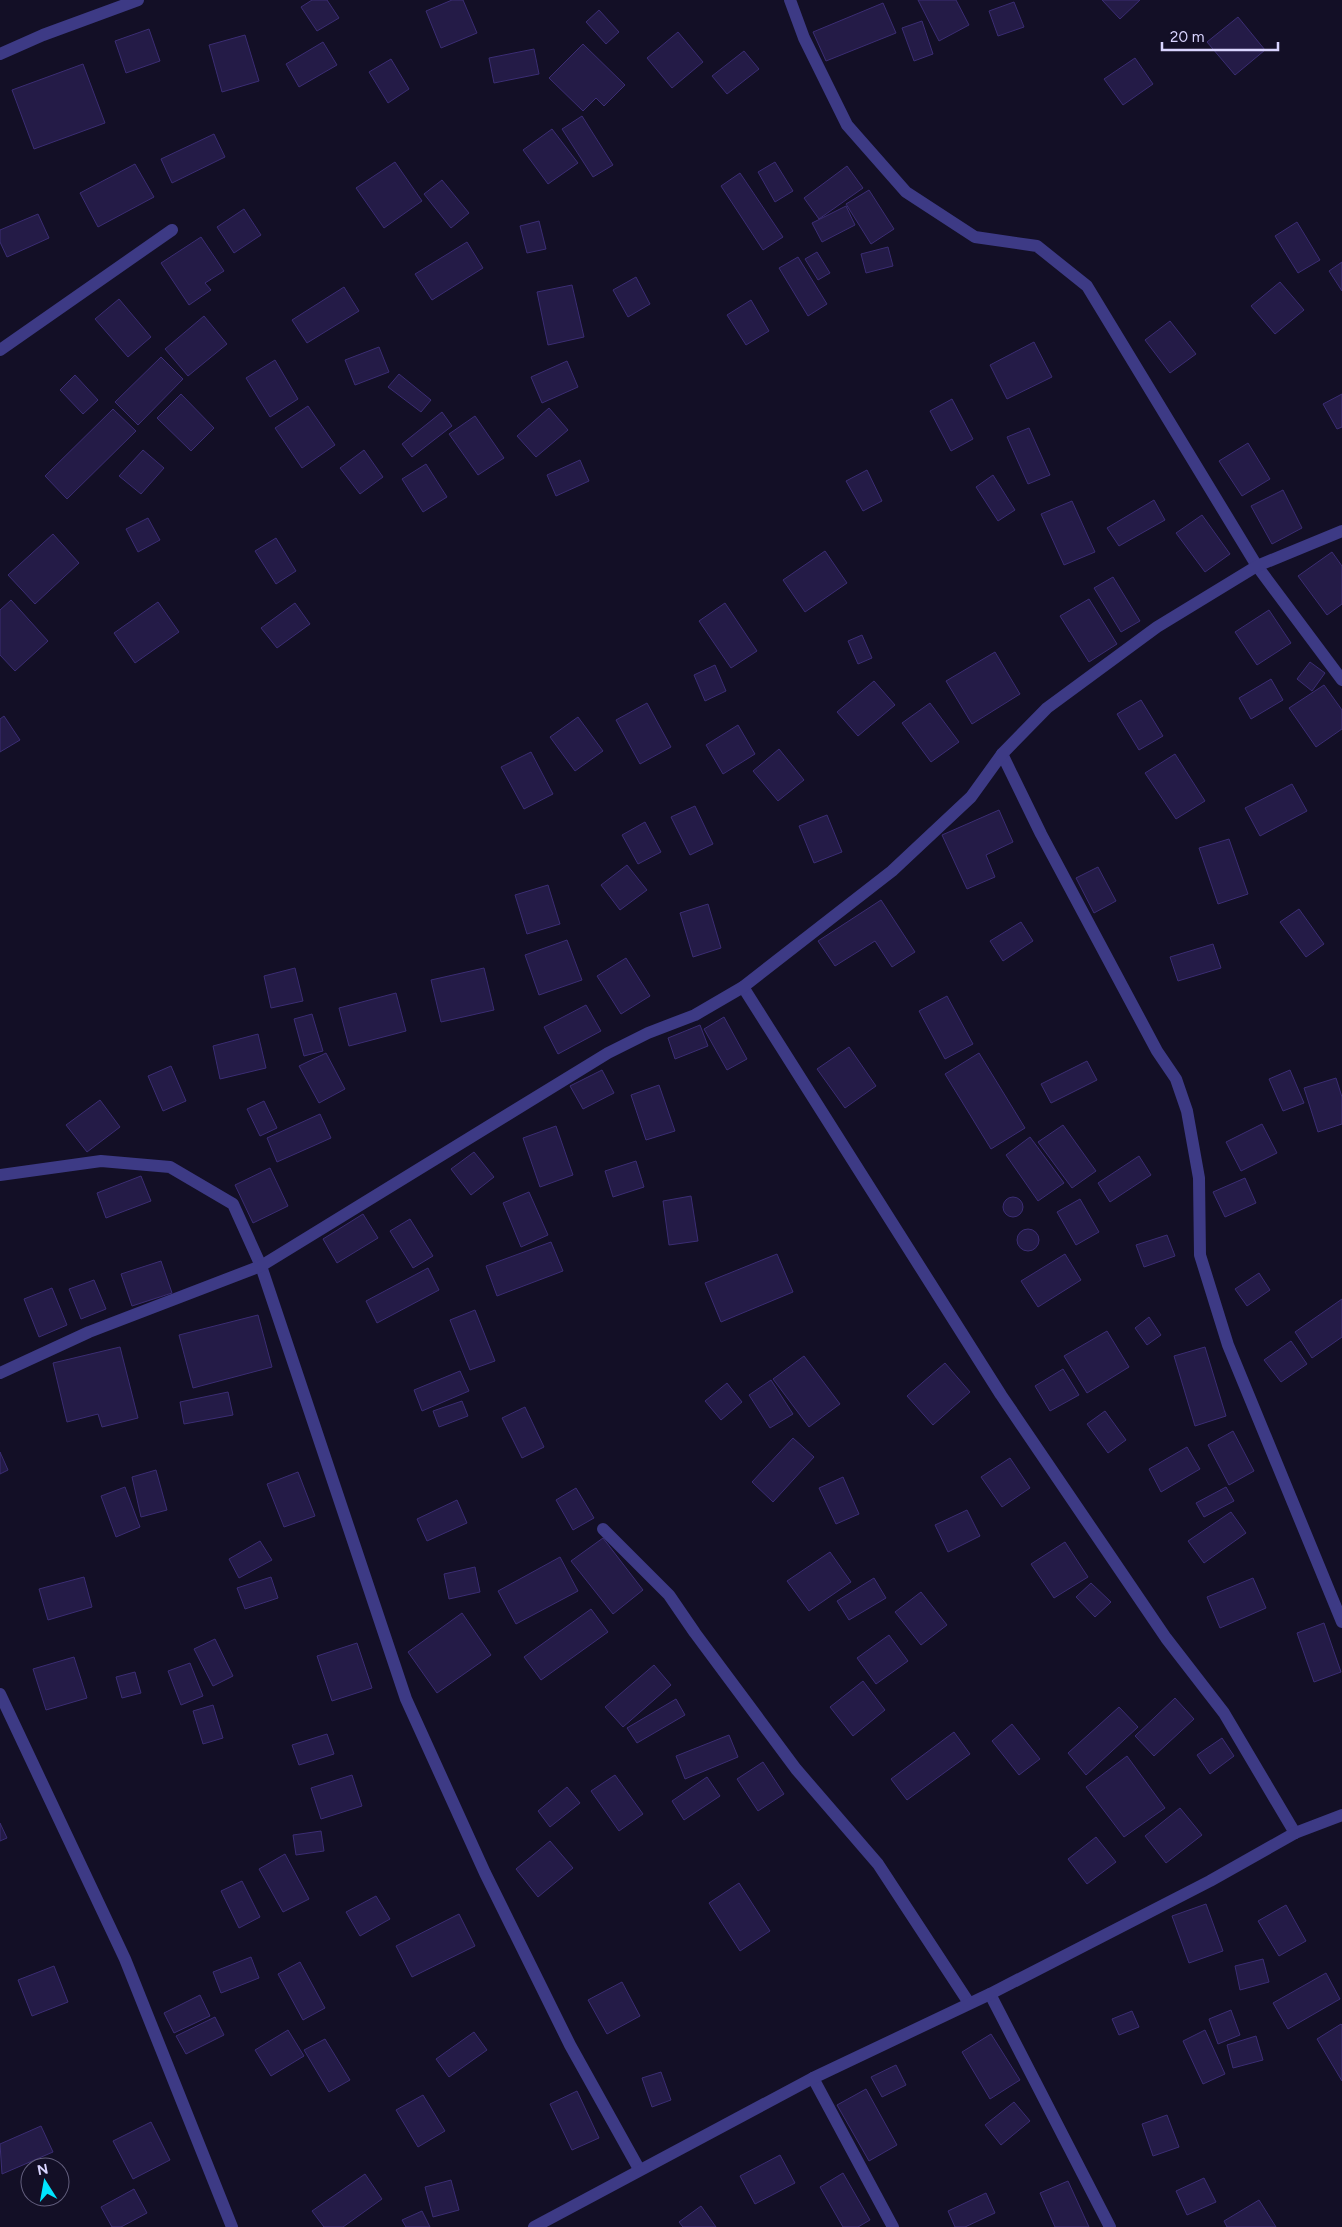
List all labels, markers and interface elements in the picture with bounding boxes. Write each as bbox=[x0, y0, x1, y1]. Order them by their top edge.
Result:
scale bar bbox=[1162, 20, 1278, 52]
text: 20 m bbox=[1170, 28, 1204, 46]
north arrow bbox=[20, 2157, 70, 2207]
text: N bbox=[36, 2160, 50, 2179]

